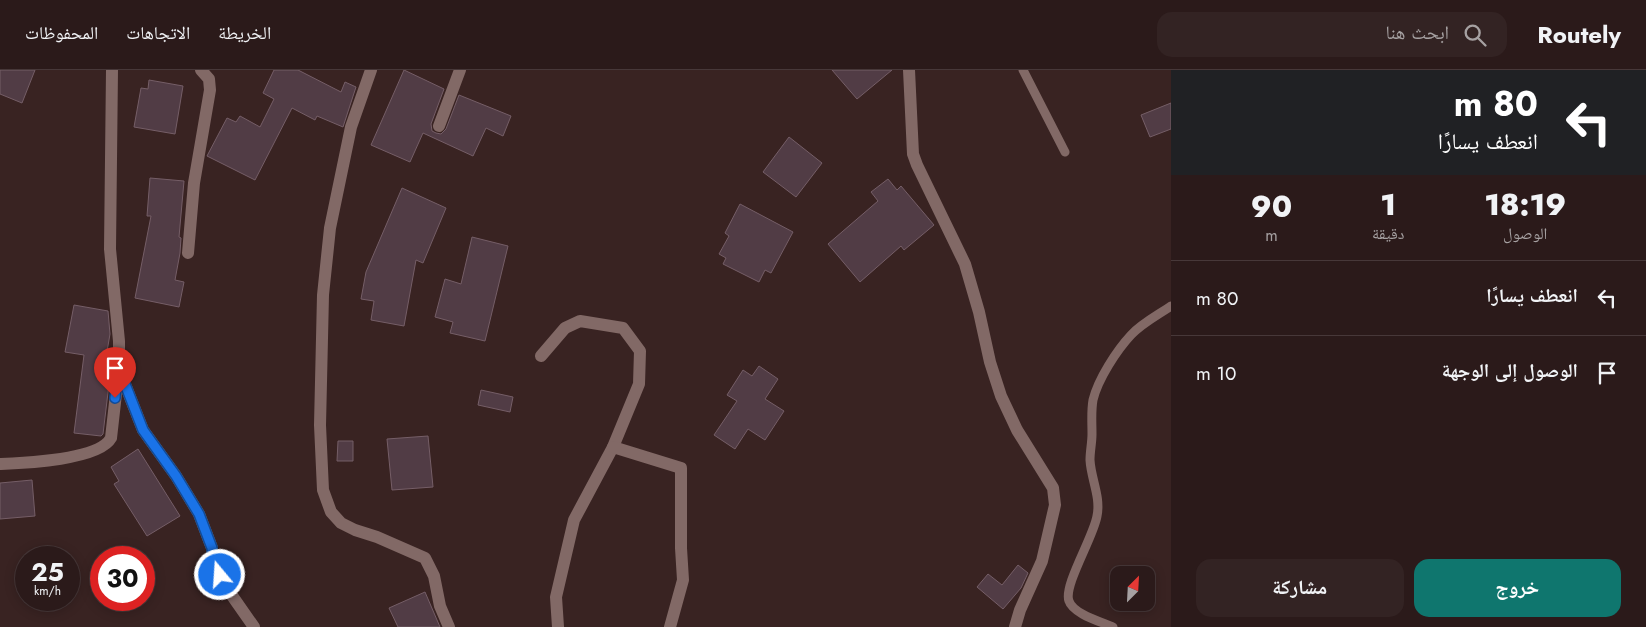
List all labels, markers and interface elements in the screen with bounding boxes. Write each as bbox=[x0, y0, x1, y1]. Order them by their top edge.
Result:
search box bbox=[1157, 12, 1507, 57]
text: Routely bbox=[1537, 17, 1621, 52]
text: ابحث هنا bbox=[1386, 19, 1449, 46]
text: المحفوظات bbox=[25, 20, 98, 46]
text: الاتجاهات bbox=[126, 20, 190, 46]
text: الخريطة bbox=[218, 20, 271, 46]
icon: search bbox=[1461, 21, 1489, 49]
text: 80 m bbox=[1454, 79, 1538, 129]
icon: left bbox=[1556, 90, 1621, 155]
text: انعطف يسارًا bbox=[1438, 125, 1538, 157]
text: 1 bbox=[1380, 183, 1396, 226]
text: 18:19 bbox=[1484, 183, 1566, 226]
text: 90 bbox=[1251, 185, 1292, 228]
text: دقيقة bbox=[1372, 222, 1404, 245]
text: الوصول bbox=[1503, 222, 1547, 245]
text: m bbox=[1265, 224, 1278, 247]
text: انعطف يسارًا bbox=[1486, 282, 1578, 309]
icon: left bbox=[1593, 284, 1621, 312]
text: 80 m bbox=[1196, 285, 1238, 312]
pin bbox=[94, 347, 136, 398]
icon: arrive bbox=[101, 354, 129, 382]
text: الوصول إلى الوجهة bbox=[1442, 357, 1578, 384]
icon: arrive bbox=[1593, 359, 1621, 387]
text: 10 m bbox=[1196, 360, 1236, 387]
speed limit sign: 30 bbox=[90, 546, 155, 611]
position arrow bbox=[193, 548, 245, 600]
text: 25 bbox=[31, 554, 64, 590]
button: مشاركة bbox=[1196, 559, 1404, 617]
button: خروج bbox=[1414, 559, 1621, 617]
north arrow bbox=[1110, 566, 1155, 611]
map controls bbox=[1110, 566, 1155, 611]
text: km/h bbox=[34, 582, 61, 600]

